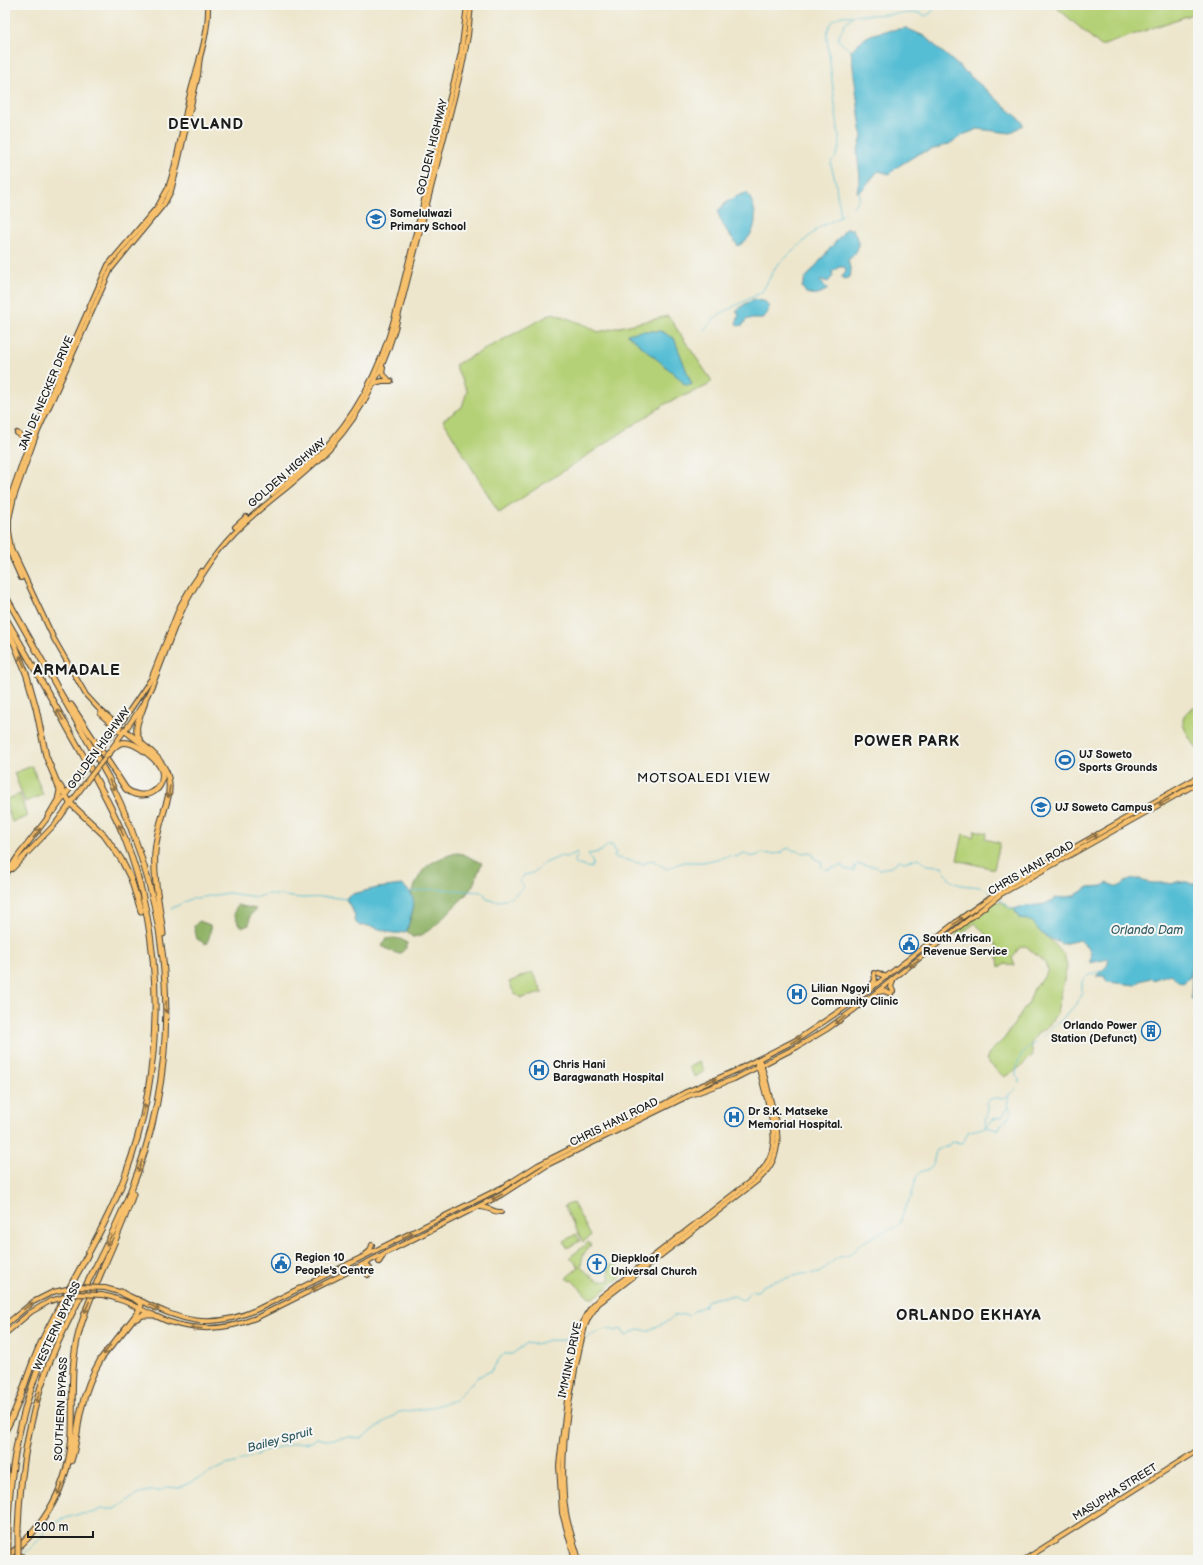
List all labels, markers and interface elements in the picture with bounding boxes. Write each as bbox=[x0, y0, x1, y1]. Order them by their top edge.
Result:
street label: GOLDEN HIGHWAY bbox=[414, 97, 450, 196]
district label: DEVLAND bbox=[168, 115, 244, 134]
place label: Somelulwazi Primary School bbox=[390, 207, 466, 233]
school or university icon: Somelulwazi Primary School bbox=[365, 208, 387, 230]
street label: JAN DE NECKER DRIVE bbox=[16, 334, 76, 452]
street label: GOLDEN HIGHWAY bbox=[246, 435, 329, 510]
one-way arrow bbox=[17, 656, 25, 668]
district label: ARMADALE bbox=[32, 661, 121, 680]
street label: GOLDEN HIGHWAY bbox=[65, 704, 134, 792]
one-way arrow bbox=[56, 709, 64, 721]
district label: POWER PARK bbox=[854, 732, 960, 751]
place label: UJ Soweto Sports Grounds bbox=[1079, 748, 1158, 774]
sports icon: UJ Soweto Sports Grounds bbox=[1054, 749, 1076, 771]
district label: MOTSOALEDI VIEW bbox=[637, 770, 771, 786]
one-way arrow bbox=[109, 779, 116, 791]
one-way arrow bbox=[165, 785, 173, 798]
school or university icon: UJ Soweto Campus bbox=[1030, 796, 1052, 818]
one-way arrow bbox=[1158, 799, 1170, 807]
place label: UJ Soweto Campus bbox=[1055, 801, 1153, 814]
one-way arrow bbox=[116, 824, 124, 836]
one-way arrow bbox=[32, 827, 41, 838]
one-way arrow bbox=[1086, 833, 1098, 840]
street label: CHRIS HANI ROAD bbox=[986, 838, 1076, 898]
one-way arrow bbox=[953, 916, 964, 925]
water label: Orlando Dam bbox=[1111, 923, 1183, 938]
place label: South African Revenue Service bbox=[923, 932, 1007, 958]
public building icon: South African Revenue Service bbox=[898, 933, 920, 955]
one-way arrow bbox=[909, 959, 920, 968]
place label: Lilian Ngoyi Community Clinic bbox=[811, 982, 898, 1008]
hospital icon: Lilian Ngoyi Community Clinic bbox=[786, 983, 808, 1005]
one-way arrow bbox=[162, 1000, 170, 1013]
one-way arrow bbox=[835, 1016, 846, 1024]
place label: Orlando Power Station (Defunct) bbox=[1051, 1019, 1138, 1045]
building icon: Orlando Power Station (Defunct) bbox=[1140, 1020, 1162, 1042]
one-way arrow bbox=[790, 1035, 802, 1043]
place label: Chris Hani Baragwanath Hospital bbox=[553, 1058, 664, 1084]
hospital icon: Chris Hani Baragwanath Hospital bbox=[528, 1059, 550, 1081]
one-way arrow bbox=[704, 1077, 716, 1084]
street label: CHRIS HANI ROAD bbox=[568, 1095, 660, 1149]
one-way arrow bbox=[140, 1103, 148, 1116]
place label: Dr S.K. Matseke Memorial Hospital. bbox=[748, 1105, 843, 1131]
hospital icon: Dr S.K. Matseke Memorial Hospital. bbox=[723, 1106, 745, 1128]
one-way arrow bbox=[136, 1160, 143, 1173]
one-way arrow bbox=[491, 1194, 503, 1201]
one-way arrow bbox=[401, 1231, 413, 1238]
one-way arrow bbox=[105, 1234, 112, 1246]
place label: Region 10 People's Centre bbox=[295, 1251, 374, 1277]
public building icon: Region 10 People's Centre bbox=[270, 1252, 292, 1274]
place label: Diepkloof Universal Church bbox=[611, 1252, 697, 1278]
church icon: Diepkloof Universal Church bbox=[586, 1253, 608, 1275]
street label: WESTERN BYPASS bbox=[31, 1279, 83, 1373]
one-way arrow bbox=[311, 1284, 323, 1291]
one-way arrow bbox=[83, 1300, 91, 1312]
one-way arrow bbox=[22, 1302, 33, 1310]
one-way arrow bbox=[147, 1304, 159, 1311]
district label: ORLANDO EKHAYA bbox=[896, 1306, 1042, 1325]
street label: IMMINK DRIVE bbox=[556, 1321, 584, 1399]
one-way arrow bbox=[190, 1324, 203, 1331]
one-way arrow bbox=[103, 1344, 112, 1355]
street label: SOUTHERN BYPASS bbox=[52, 1356, 70, 1461]
one-way arrow bbox=[34, 1390, 41, 1403]
water label: Bailey Spruit bbox=[246, 1424, 315, 1456]
street label: MASUPHA STREET bbox=[1070, 1460, 1160, 1523]
one-way arrow bbox=[55, 1483, 63, 1495]
scale bar bbox=[28, 1513, 93, 1539]
text: 200 m bbox=[34, 1520, 68, 1535]

